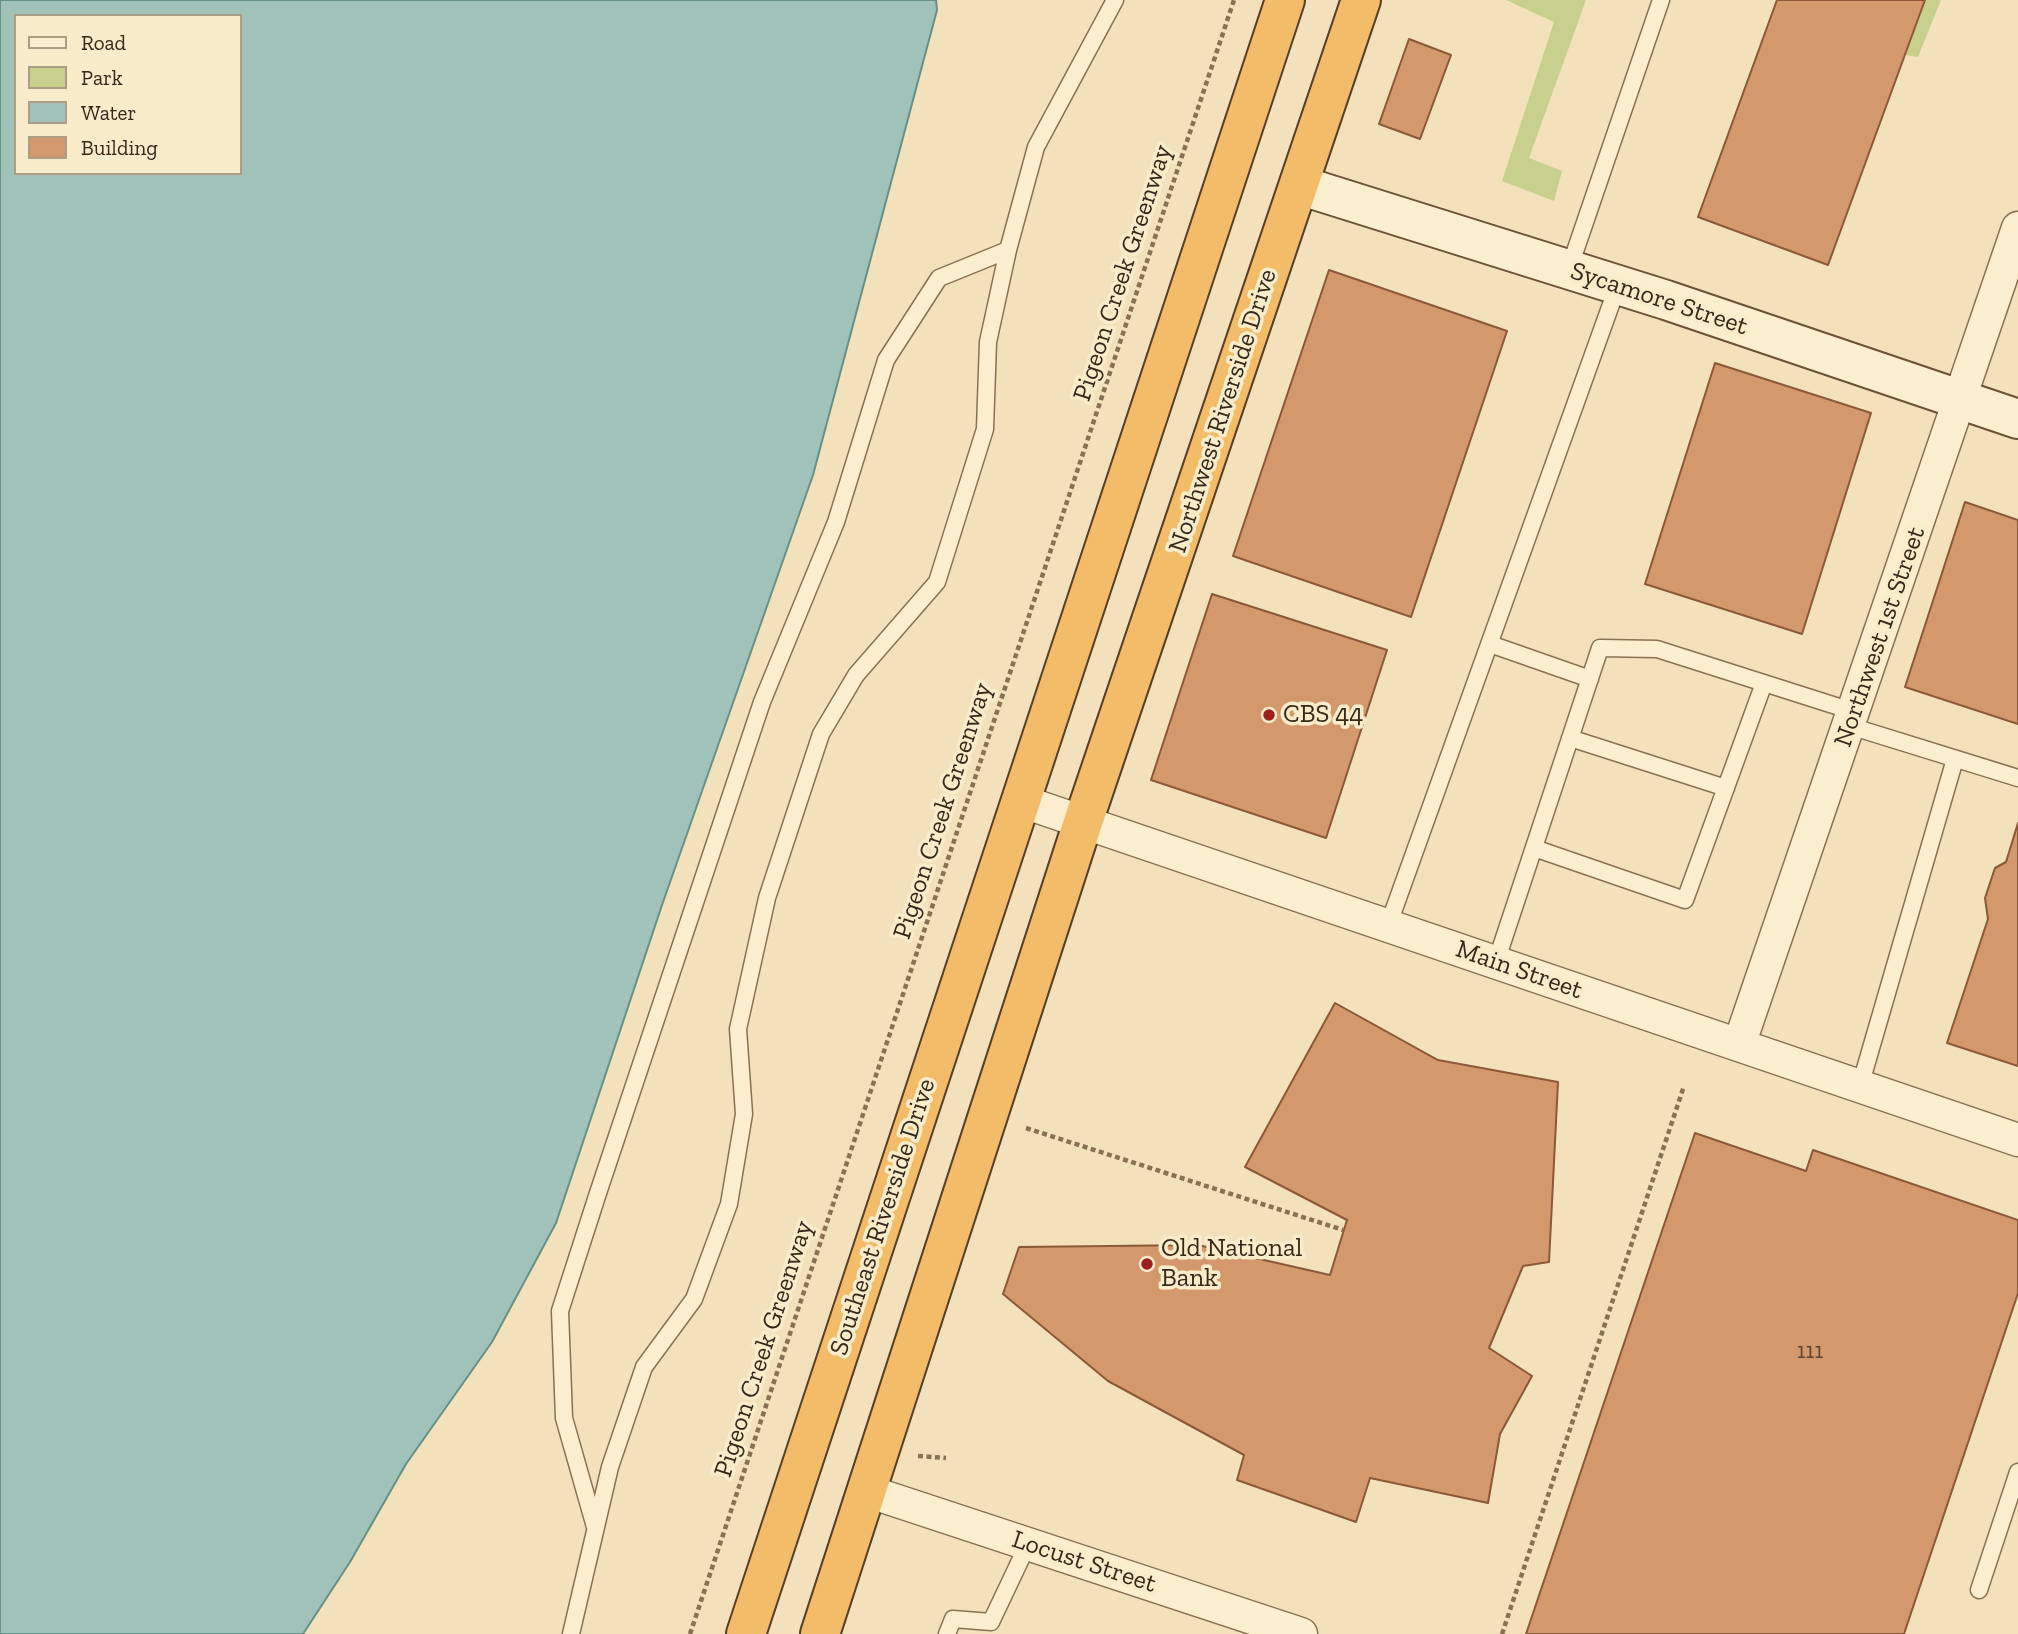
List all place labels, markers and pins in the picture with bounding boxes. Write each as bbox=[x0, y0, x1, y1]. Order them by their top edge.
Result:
place label: CBS 44 bbox=[1283, 699, 1363, 731]
marker: CBS 44 bbox=[1261, 707, 1277, 723]
place label: Old National Bank bbox=[1161, 1233, 1302, 1294]
marker: Old National Bank bbox=[1139, 1256, 1155, 1272]

